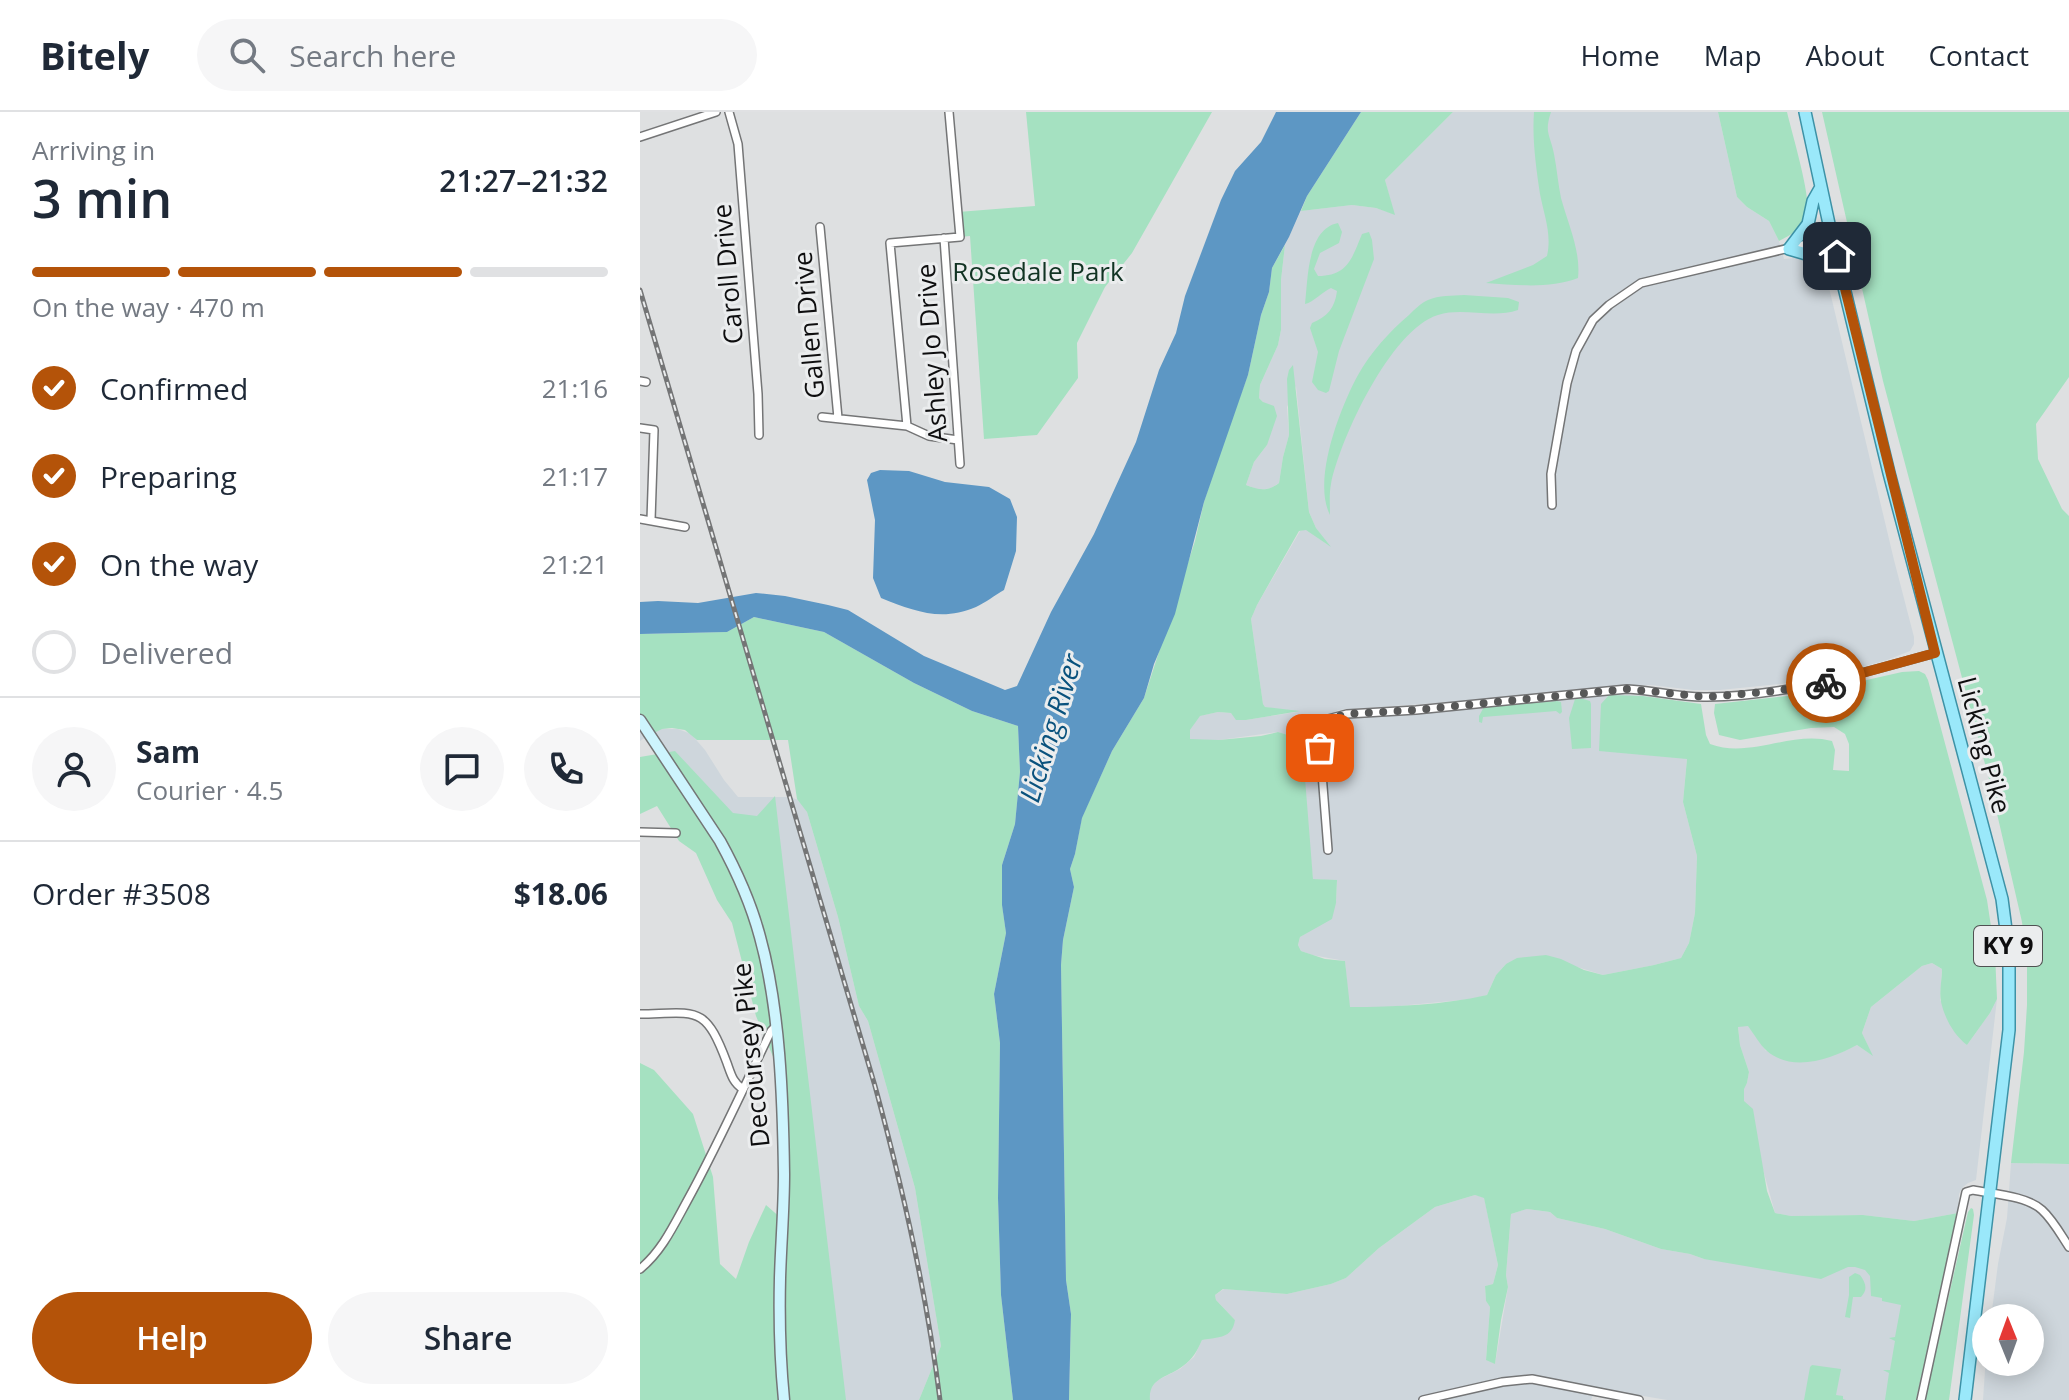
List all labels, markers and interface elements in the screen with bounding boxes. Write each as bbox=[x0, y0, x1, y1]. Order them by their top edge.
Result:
search box bbox=[197, 19, 757, 91]
text: Bitely bbox=[40, 29, 149, 81]
icon: search bbox=[225, 33, 269, 77]
text: Search here bbox=[289, 35, 456, 76]
text: Home bbox=[1581, 36, 1660, 74]
text: Map bbox=[1704, 36, 1762, 74]
text: About bbox=[1806, 36, 1884, 74]
text: Contact bbox=[1928, 36, 2029, 74]
text: Arriving in bbox=[32, 132, 155, 168]
text: 21:27–21:32 bbox=[439, 160, 608, 201]
text: 3 min bbox=[32, 162, 172, 233]
street label: Caroll Drive bbox=[703, 202, 751, 346]
pin bbox=[1803, 222, 1871, 290]
icon: home bbox=[1815, 234, 1859, 278]
street label: Gallen Drive bbox=[784, 250, 832, 400]
park label: Rosedale Park bbox=[952, 253, 1124, 289]
street label: Ashley Jo Drive bbox=[907, 263, 955, 443]
text: On the way · 470 m bbox=[32, 289, 265, 325]
icon: check bbox=[32, 366, 76, 410]
text: Confirmed bbox=[100, 368, 248, 409]
text: 21:16 bbox=[542, 370, 608, 406]
icon: check bbox=[32, 454, 76, 498]
text: Preparing bbox=[100, 456, 237, 497]
text: 21:17 bbox=[542, 458, 608, 494]
icon: check bbox=[32, 542, 76, 586]
text: On the way bbox=[100, 544, 258, 585]
text: 21:21 bbox=[542, 546, 608, 582]
text: Delivered bbox=[100, 632, 233, 673]
courier bbox=[1786, 643, 1866, 723]
water label: Licking River bbox=[1010, 648, 1091, 806]
icon: bike bbox=[1804, 661, 1848, 705]
street label: Licking Pike bbox=[1949, 672, 2020, 817]
pin bbox=[1286, 714, 1354, 782]
icon: bag bbox=[1298, 726, 1342, 770]
button: person bbox=[32, 727, 116, 811]
button: chat bbox=[420, 727, 504, 811]
button: phone bbox=[524, 727, 608, 811]
text: Sam bbox=[136, 731, 200, 772]
text: Courier · 4.5 bbox=[136, 772, 283, 808]
text: Order #3508 bbox=[32, 873, 211, 914]
text: $18.06 bbox=[514, 873, 608, 914]
road number: KY 9 bbox=[1974, 926, 2042, 966]
street label: Decoursey Pike bbox=[722, 961, 778, 1149]
button: Help bbox=[32, 1292, 312, 1384]
button: Share bbox=[328, 1292, 608, 1384]
north arrow bbox=[1972, 1304, 2044, 1376]
map controls bbox=[1972, 1304, 2044, 1376]

